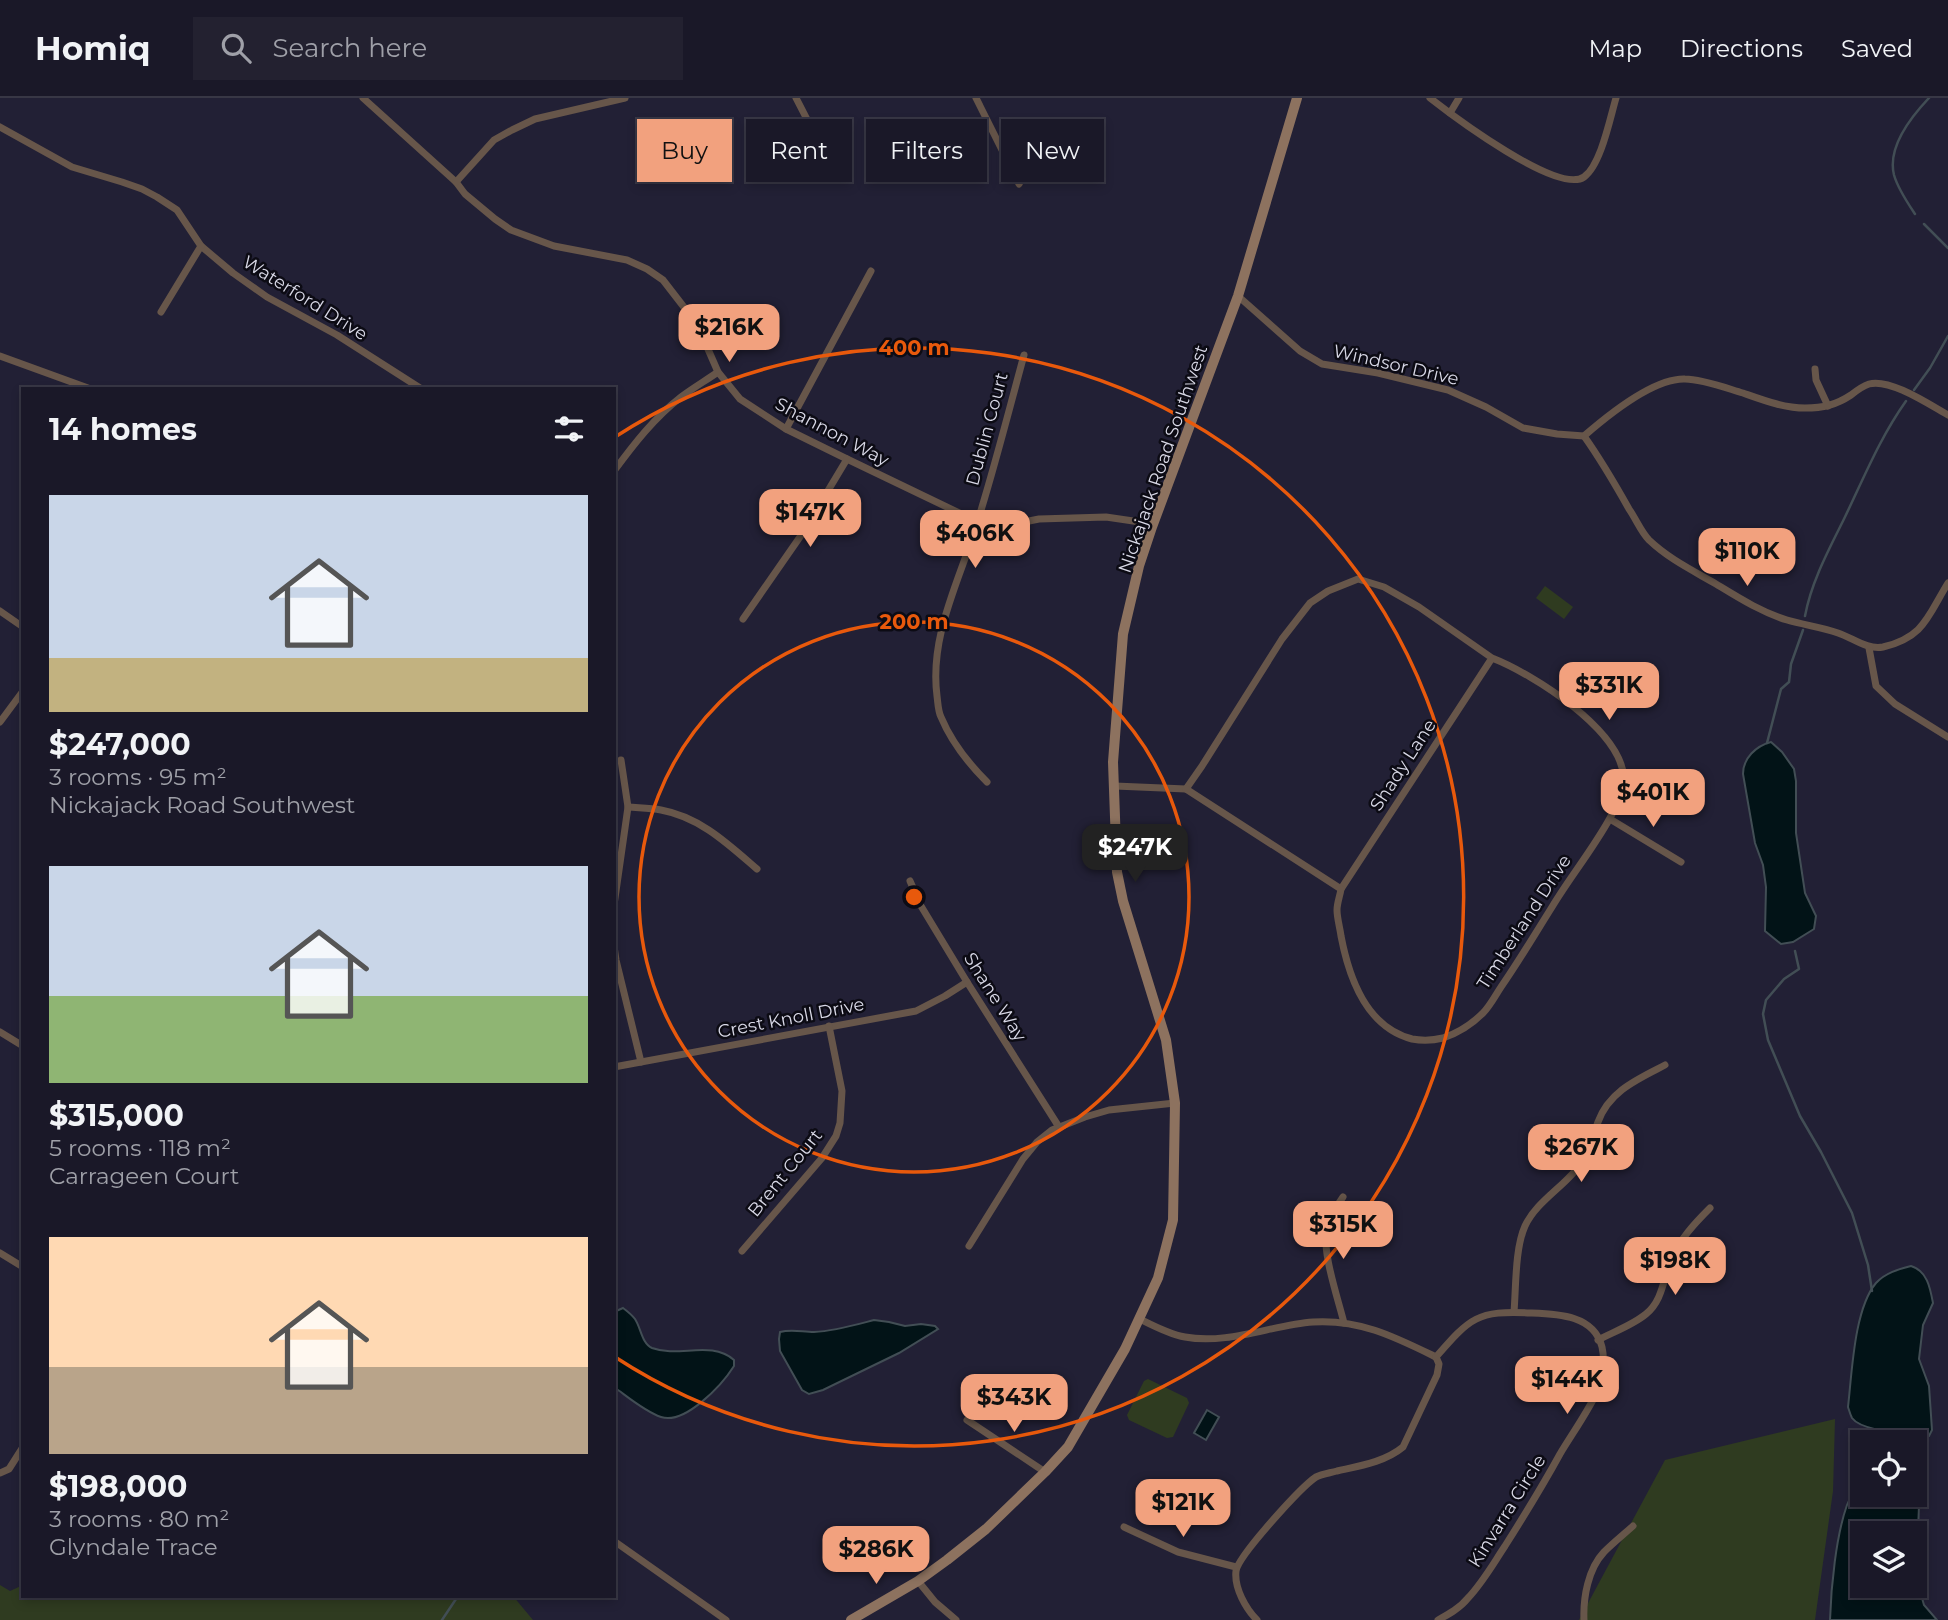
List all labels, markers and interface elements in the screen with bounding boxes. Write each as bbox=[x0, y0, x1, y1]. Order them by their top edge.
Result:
search box bbox=[193, 17, 683, 80]
text: Homiq bbox=[35, 28, 151, 68]
icon: search bbox=[217, 29, 255, 67]
text: Search here bbox=[273, 32, 427, 64]
text: Map bbox=[1589, 34, 1642, 63]
text: Directions bbox=[1680, 34, 1803, 63]
text: Saved bbox=[1841, 34, 1913, 63]
chip: Buy bbox=[637, 119, 732, 182]
chip: Rent bbox=[746, 119, 852, 182]
chip: Filters bbox=[866, 119, 987, 182]
chip: New bbox=[1001, 119, 1104, 182]
street label: Waterford Drive bbox=[239, 251, 372, 345]
pin: $216K bbox=[680, 304, 778, 364]
text: $216K bbox=[695, 313, 763, 341]
text: 400 m bbox=[879, 335, 949, 360]
street label: Windsor Drive bbox=[1331, 340, 1461, 390]
street label: Nickajack Road Southwest bbox=[1114, 342, 1212, 576]
street label: Dublin Court bbox=[961, 370, 1013, 488]
street label: Shannon Way bbox=[771, 393, 893, 471]
icon: filters bbox=[550, 410, 588, 448]
text: 14 homes bbox=[49, 411, 197, 448]
pin: $147K bbox=[761, 490, 859, 549]
text: $147K bbox=[775, 498, 845, 526]
pin: $406K bbox=[926, 510, 1024, 570]
text: $406K bbox=[936, 519, 1014, 547]
pin: $110K bbox=[1698, 528, 1796, 588]
text: $110K bbox=[1714, 537, 1780, 565]
icon: home bbox=[256, 540, 382, 666]
text: 200 m bbox=[880, 609, 948, 634]
pin: $331K bbox=[1560, 662, 1658, 722]
text: $331K bbox=[1575, 671, 1643, 699]
street label: Shady Lane bbox=[1365, 715, 1441, 815]
text: $247,000 bbox=[49, 726, 191, 763]
text: 3 rooms · 95 m² bbox=[49, 763, 227, 791]
pin: $401K bbox=[1604, 770, 1702, 829]
text: $401K bbox=[1617, 778, 1689, 806]
text: Nickajack Road Southwest bbox=[49, 791, 355, 819]
pin: $247K bbox=[1086, 824, 1184, 884]
text: $247K bbox=[1098, 833, 1172, 861]
street label: Timberland Drive bbox=[1472, 850, 1576, 993]
centre of rings bbox=[902, 885, 926, 909]
icon: home bbox=[256, 911, 382, 1037]
street label: Shane Way bbox=[959, 948, 1031, 1046]
street label: Crest Knoll Drive bbox=[716, 993, 866, 1043]
text: $315,000 bbox=[49, 1097, 184, 1134]
pin: $267K bbox=[1532, 1124, 1630, 1184]
street label: Brent Court bbox=[743, 1125, 827, 1221]
text: $267K bbox=[1544, 1133, 1618, 1161]
text: 5 rooms · 118 m² bbox=[49, 1134, 231, 1162]
text: Carrageen Court bbox=[49, 1162, 239, 1190]
pin: $315K bbox=[1294, 1202, 1392, 1261]
text: $315K bbox=[1309, 1210, 1377, 1238]
pin: $198K bbox=[1626, 1238, 1724, 1297]
text: $198K bbox=[1640, 1246, 1710, 1274]
icon: home bbox=[256, 1282, 382, 1408]
pin: $144K bbox=[1518, 1356, 1616, 1416]
text: $144K bbox=[1531, 1365, 1603, 1393]
pin: $343K bbox=[965, 1374, 1063, 1434]
text: $343K bbox=[977, 1383, 1051, 1411]
map controls bbox=[1850, 1430, 1927, 1598]
button: locate bbox=[1850, 1430, 1927, 1507]
street label: Kinvarra Circle bbox=[1464, 1450, 1551, 1571]
text: $198,000 bbox=[49, 1468, 187, 1505]
pin: $121K bbox=[1134, 1480, 1232, 1539]
text: $121K bbox=[1151, 1488, 1215, 1516]
text: 3 rooms · 80 m² bbox=[49, 1505, 229, 1533]
button: layers bbox=[1850, 1521, 1927, 1598]
pin: $286K bbox=[827, 1526, 925, 1586]
text: Glyndale Trace bbox=[49, 1533, 218, 1561]
text: $286K bbox=[838, 1535, 914, 1563]

